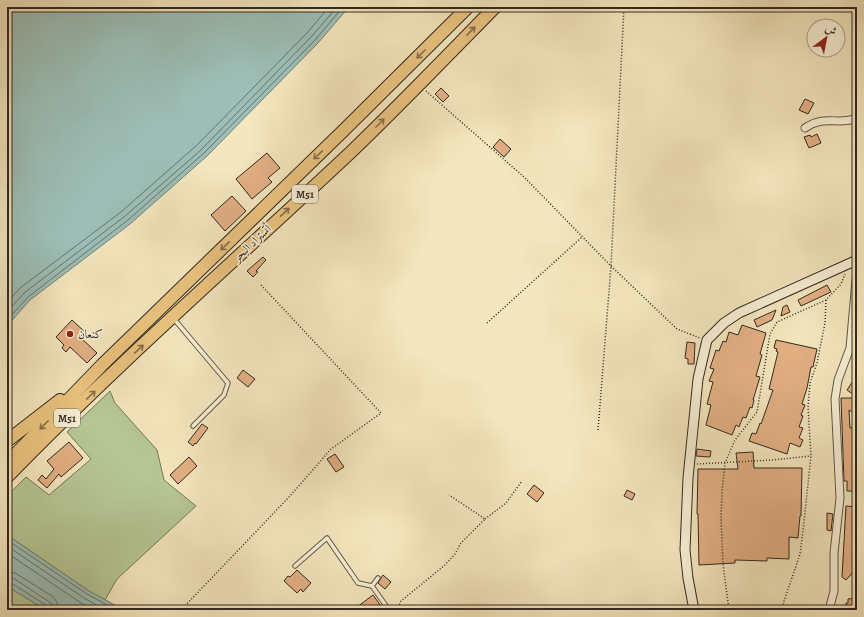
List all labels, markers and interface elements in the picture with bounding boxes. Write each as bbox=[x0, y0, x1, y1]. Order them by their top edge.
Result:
north arrow bbox=[806, 18, 846, 58]
text: ش bbox=[822, 21, 840, 39]
one-way arrow bbox=[467, 26, 476, 36]
one-way arrow bbox=[416, 49, 426, 59]
one-way arrow bbox=[375, 118, 385, 128]
one-way arrow bbox=[313, 150, 323, 160]
road number: M51 bbox=[292, 185, 318, 203]
one-way arrow bbox=[280, 208, 291, 217]
street label: أتستراد البحر bbox=[228, 221, 275, 266]
one-way arrow bbox=[220, 241, 230, 251]
place label: كنعان bbox=[78, 326, 103, 342]
marker: كنعان bbox=[65, 329, 75, 339]
one-way arrow bbox=[134, 344, 144, 353]
one-way arrow bbox=[86, 390, 96, 399]
road number: M51 bbox=[54, 409, 80, 427]
one-way arrow bbox=[39, 420, 49, 430]

